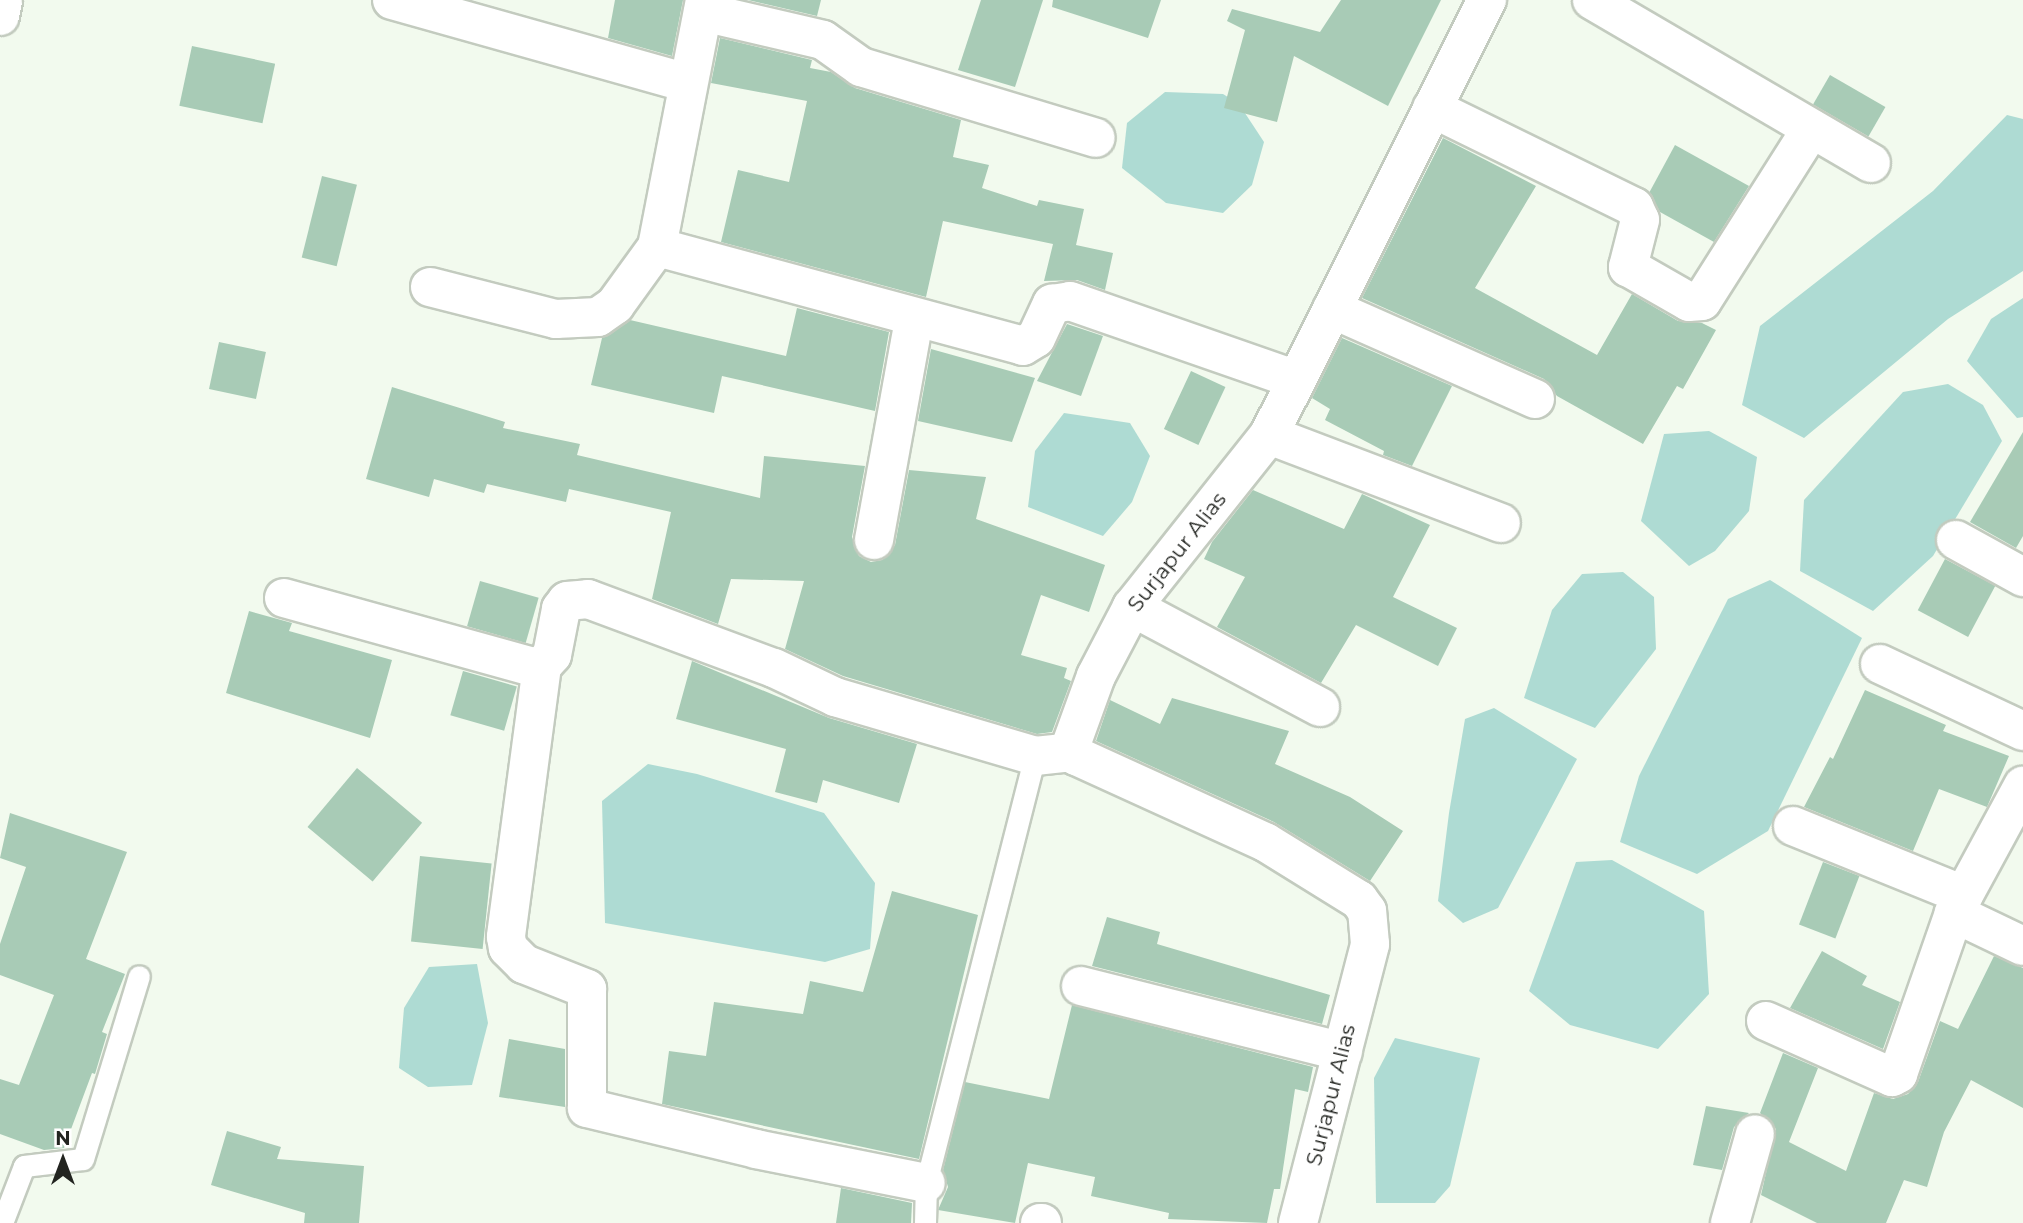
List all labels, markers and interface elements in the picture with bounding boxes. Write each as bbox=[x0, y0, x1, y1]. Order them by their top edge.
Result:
street label: Surjapur Alias bbox=[1122, 487, 1232, 617]
street label: Surjapur Alias bbox=[1301, 1022, 1361, 1168]
north arrow bbox=[28, 1125, 98, 1195]
text: N bbox=[55, 1127, 71, 1150]

